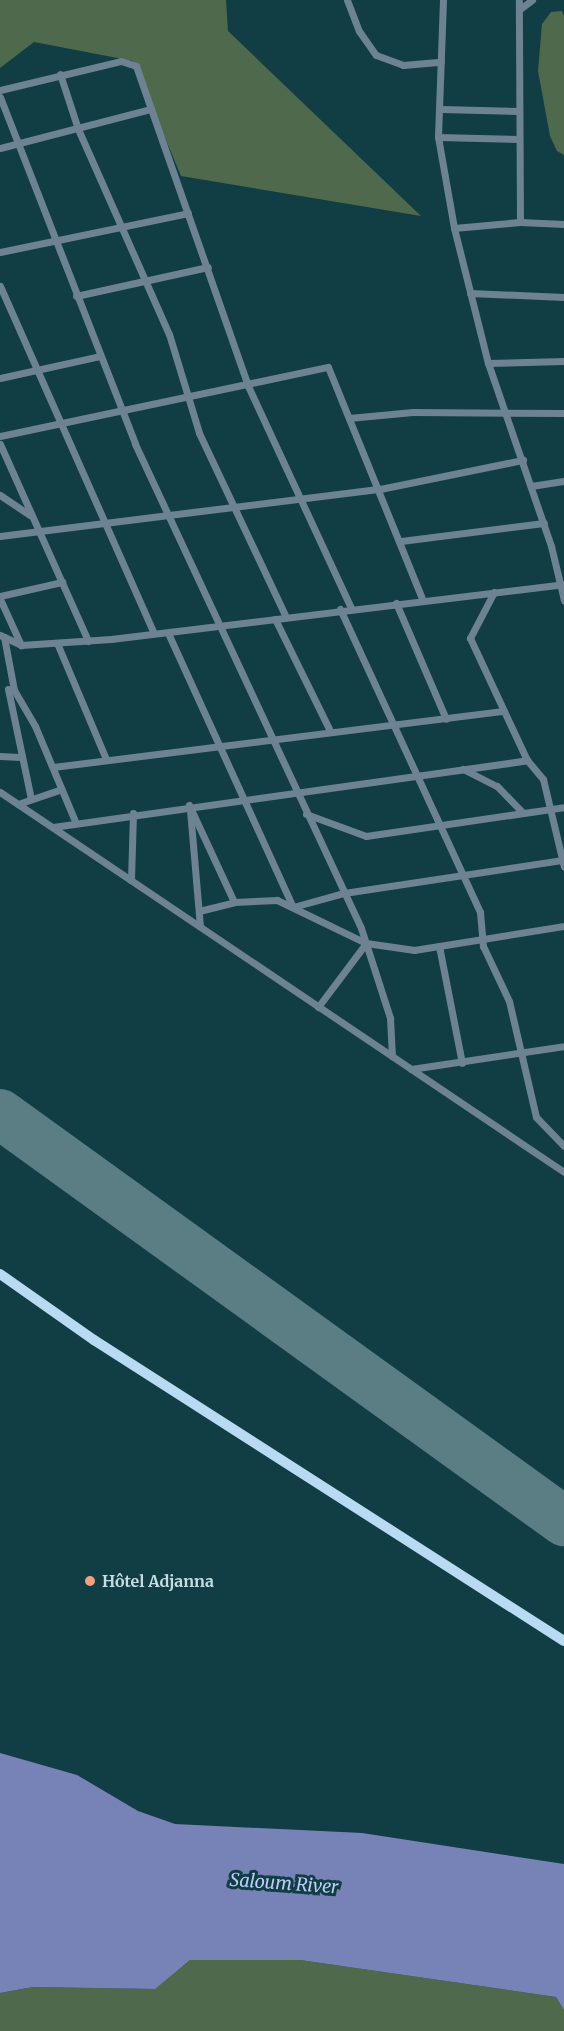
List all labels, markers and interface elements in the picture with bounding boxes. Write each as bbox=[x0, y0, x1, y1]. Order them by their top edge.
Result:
place label: Hôtel Adjanna bbox=[102, 1571, 214, 1591]
marker: Hôtel Adjanna bbox=[83, 1574, 97, 1588]
water label: Saloum River bbox=[229, 1869, 339, 1899]

